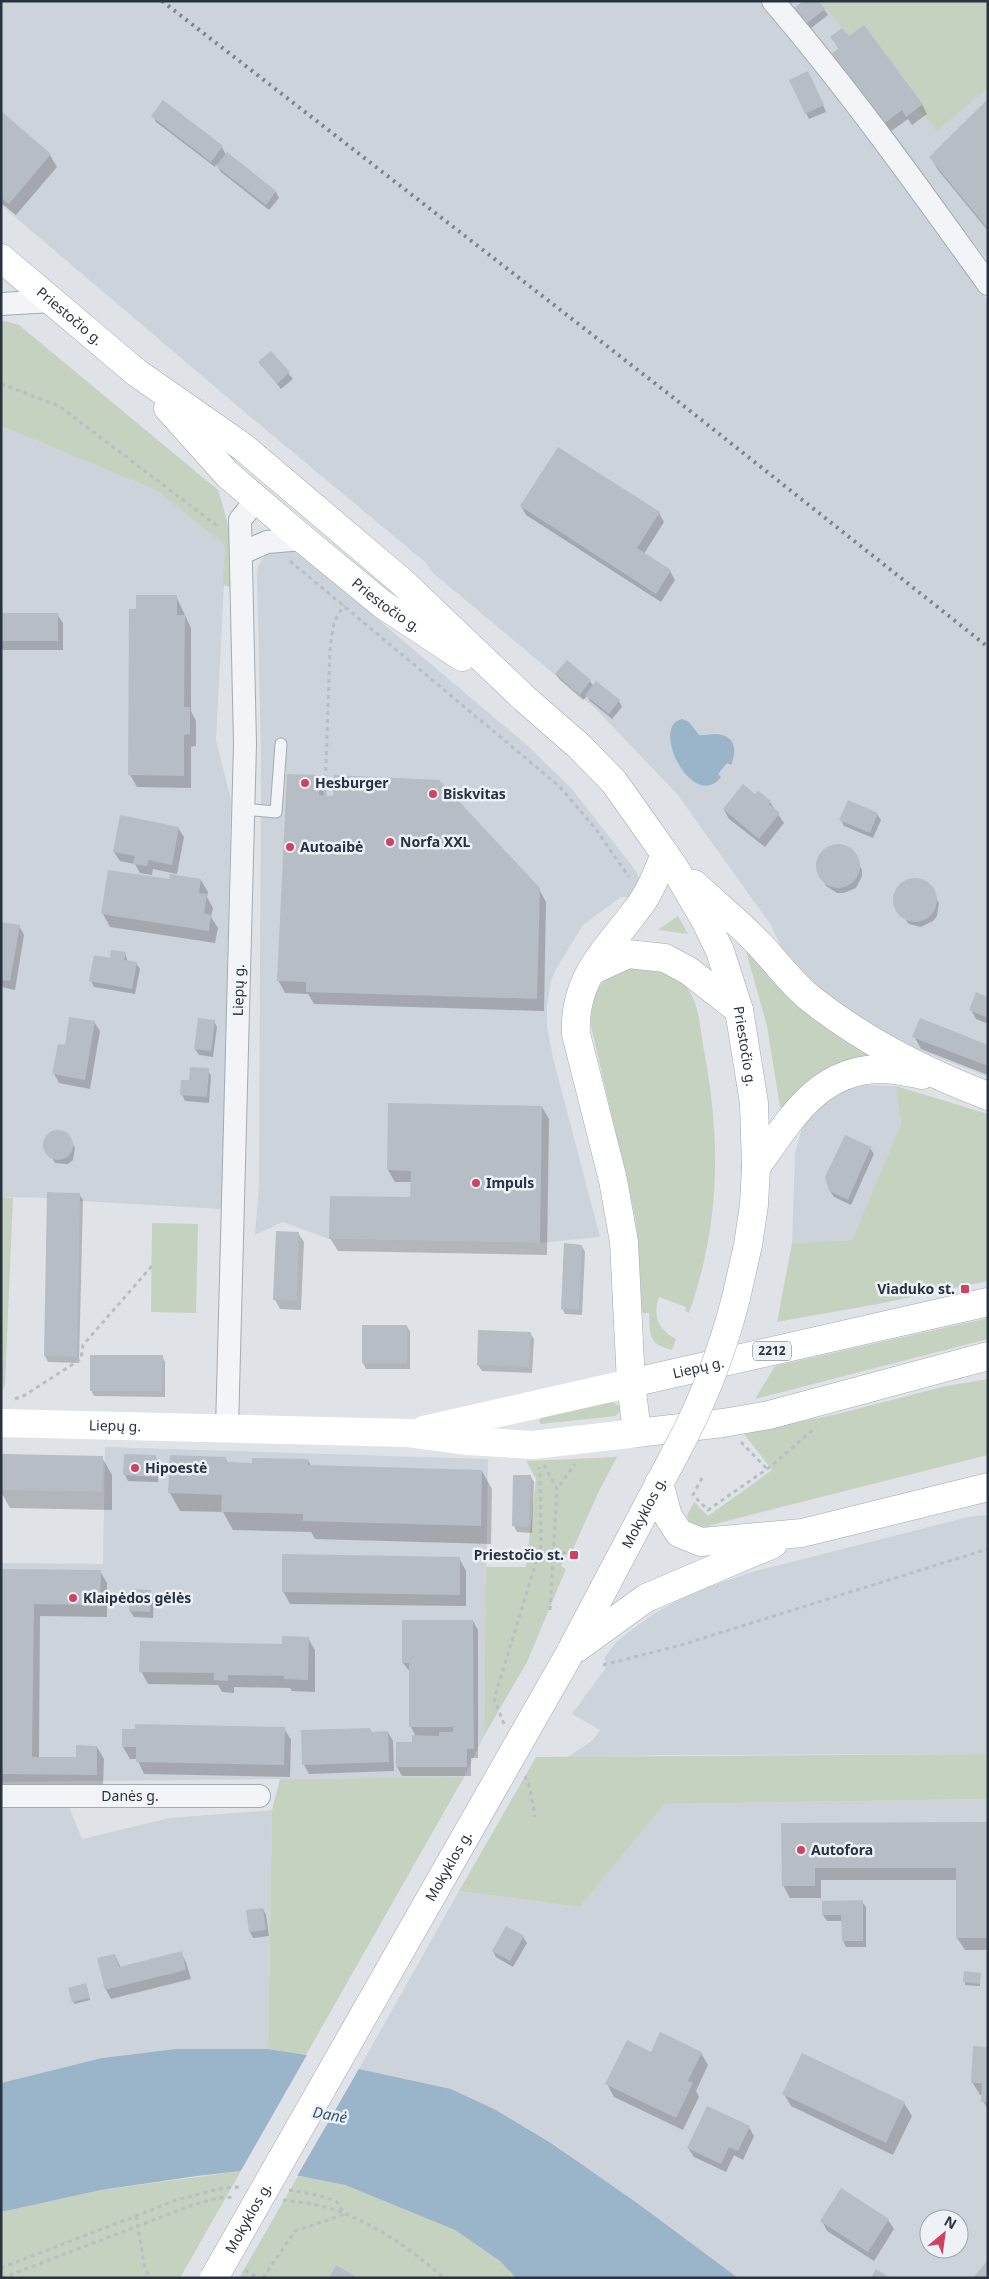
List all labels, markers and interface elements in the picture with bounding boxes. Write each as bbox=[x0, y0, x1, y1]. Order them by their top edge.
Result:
street label: Priestočio g. bbox=[33, 282, 107, 349]
street label: Priestočio g. bbox=[348, 573, 425, 636]
place label: Hesburger bbox=[315, 773, 389, 792]
marker: Hesburger bbox=[299, 777, 311, 789]
place label: Biskvitas bbox=[443, 784, 506, 803]
marker: Biskvitas bbox=[427, 788, 439, 800]
place label: Norfa XXL bbox=[400, 832, 471, 851]
marker: Norfa XXL bbox=[384, 836, 396, 848]
place label: Autoaibė bbox=[300, 837, 363, 856]
marker: Autoaibė bbox=[284, 841, 296, 853]
street label: Liepų g. bbox=[228, 964, 248, 1016]
street label: Priestočio g. bbox=[730, 1005, 761, 1088]
place label: Impuls bbox=[486, 1173, 534, 1192]
marker: Impuls bbox=[470, 1177, 482, 1189]
place label: Viaduko st. bbox=[877, 1279, 955, 1298]
marker: Viaduko st. bbox=[959, 1283, 971, 1295]
road number: 2212 bbox=[753, 1342, 791, 1360]
street label: Liepų g. bbox=[671, 1352, 726, 1382]
street label: Liepų g. bbox=[89, 1415, 141, 1435]
place label: Hipoestė bbox=[145, 1458, 207, 1477]
marker: Hipoestė bbox=[129, 1462, 141, 1474]
street label: Mokyklos g. bbox=[617, 1473, 670, 1551]
place label: Priestočio st. bbox=[474, 1545, 564, 1564]
marker: Priestočio st. bbox=[568, 1549, 580, 1561]
place label: Klaipėdos gėlės bbox=[83, 1588, 191, 1607]
marker: Klaipėdos gėlės bbox=[67, 1592, 79, 1604]
street label: Danės g. bbox=[101, 1786, 159, 1805]
street label: Mokyklos g. bbox=[421, 1827, 476, 1905]
place label: Autofora bbox=[811, 1840, 873, 1859]
marker: Autofora bbox=[795, 1844, 807, 1856]
water label: Danė bbox=[311, 2101, 349, 2127]
street label: Mokyklos g. bbox=[220, 2179, 275, 2256]
north arrow bbox=[919, 2209, 969, 2259]
text: N bbox=[941, 2211, 960, 2233]

